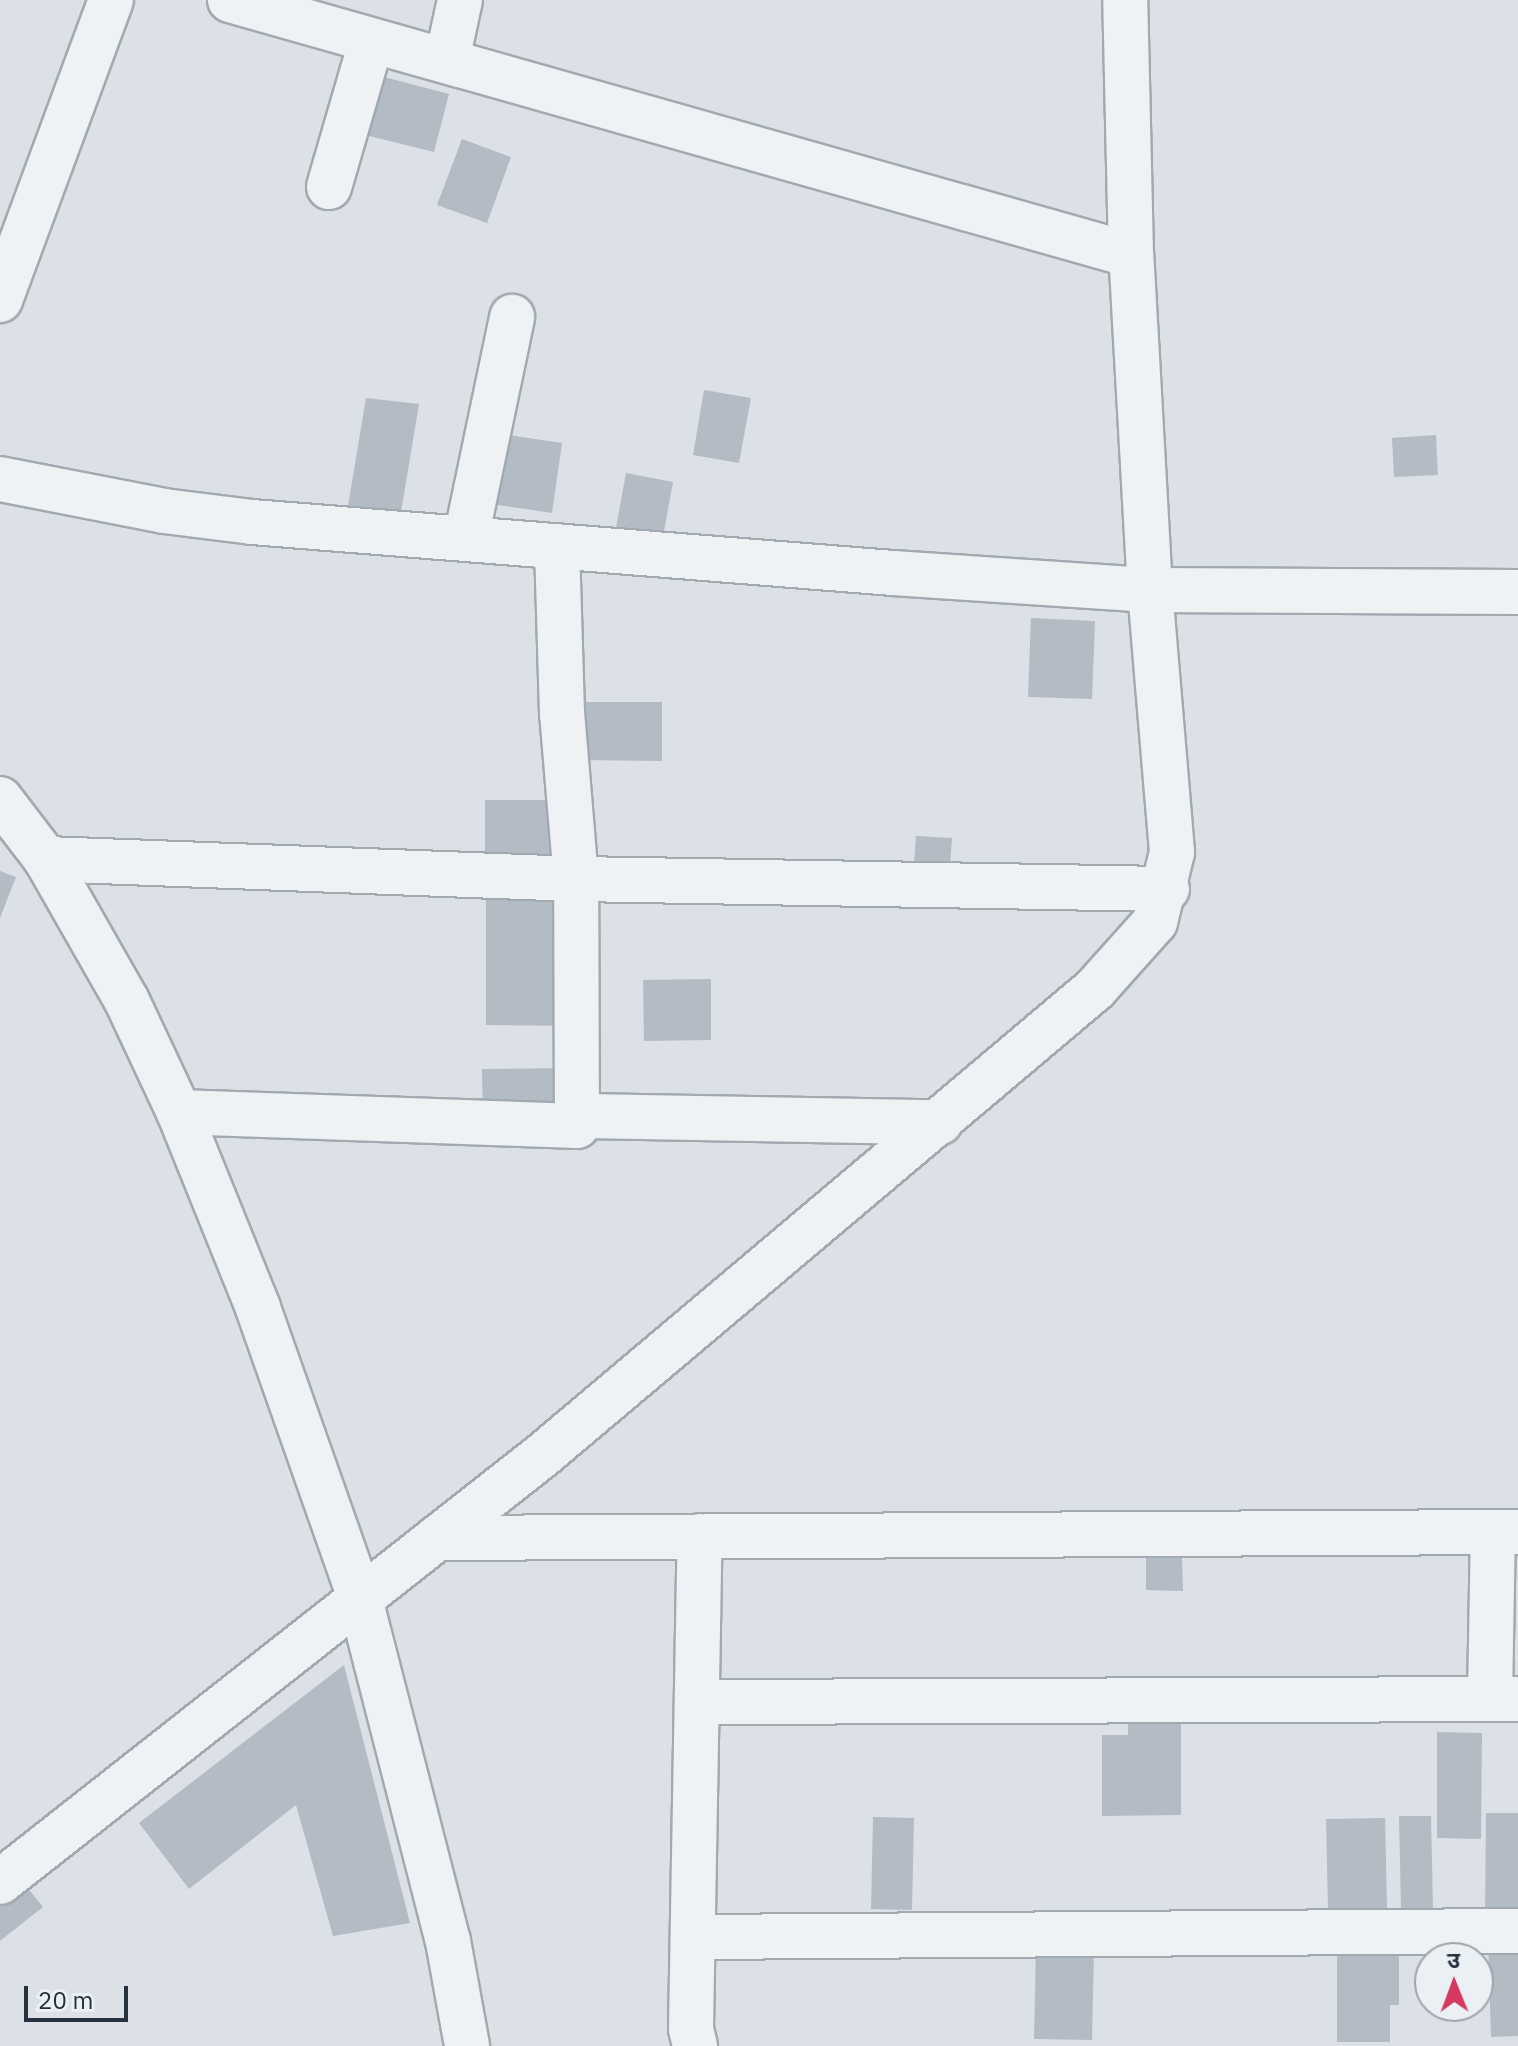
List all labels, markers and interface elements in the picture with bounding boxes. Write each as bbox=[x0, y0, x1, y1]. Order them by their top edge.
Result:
north arrow bbox=[1414, 1942, 1494, 2022]
text: उ bbox=[1447, 1945, 1460, 1974]
scale bar bbox=[28, 1970, 132, 2020]
text: 20 m bbox=[38, 1984, 93, 2016]

